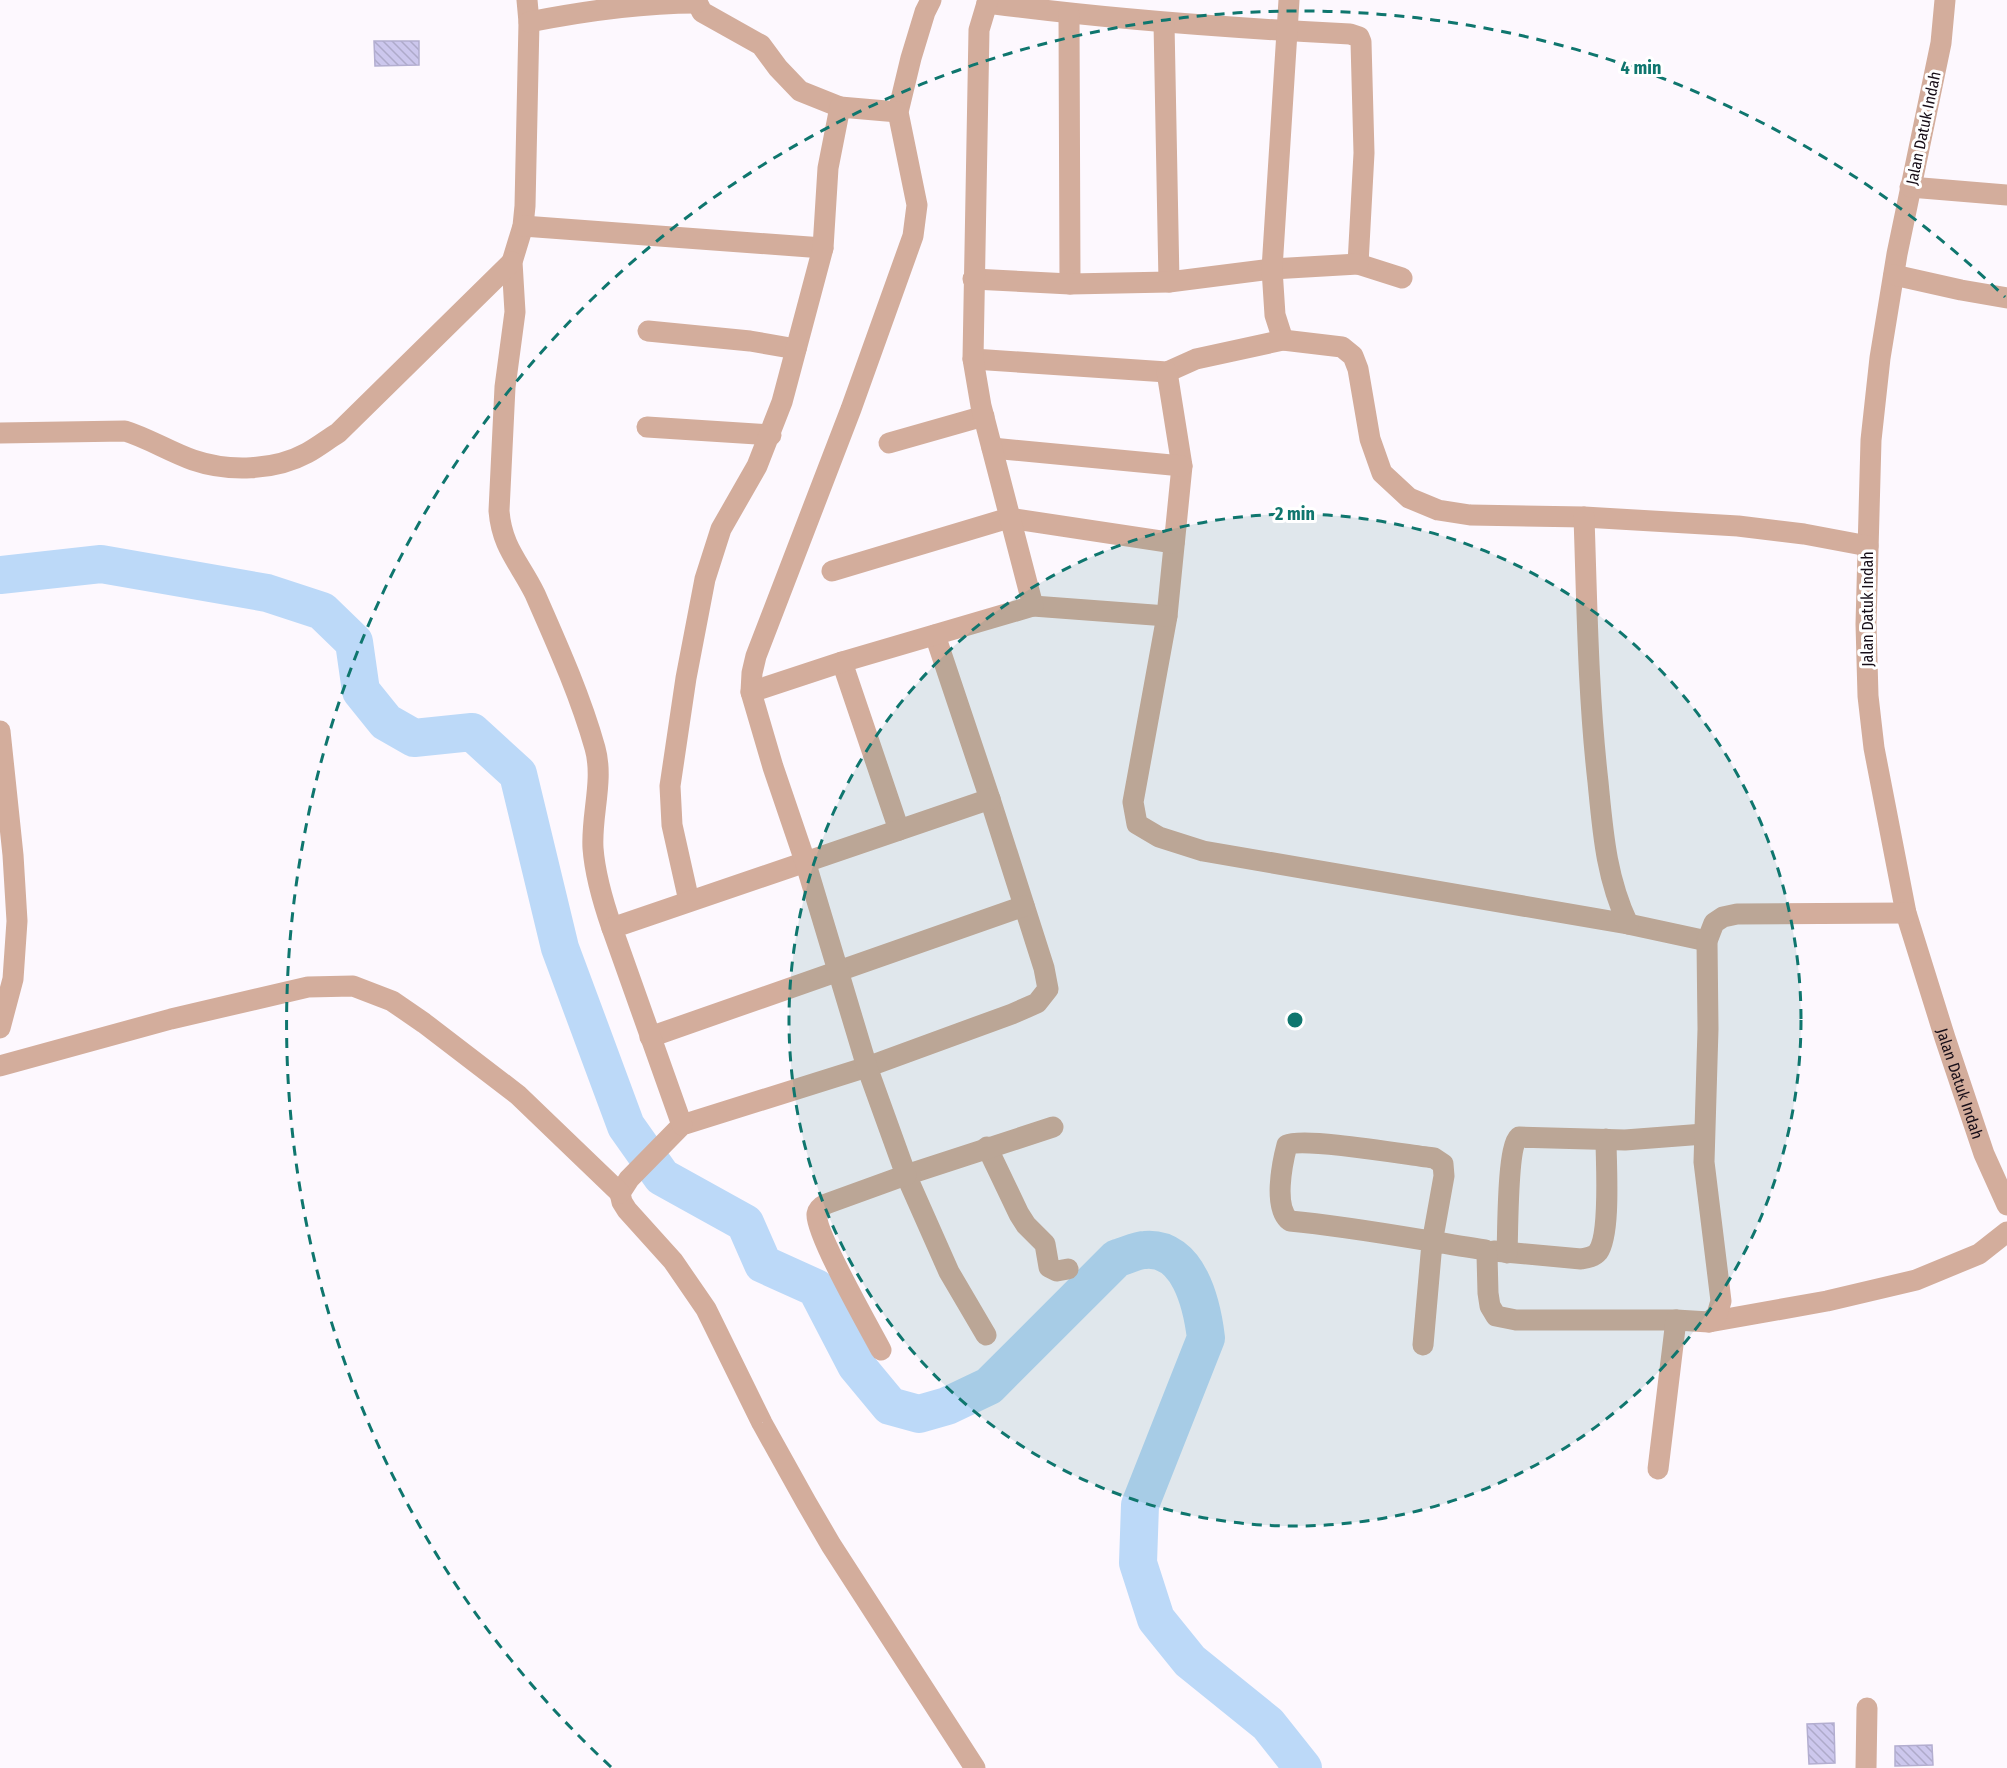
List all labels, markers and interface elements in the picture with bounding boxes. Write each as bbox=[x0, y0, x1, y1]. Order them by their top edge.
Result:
text: 4 min bbox=[1621, 57, 1661, 79]
street label: Jalan Datuk Indah bbox=[1902, 70, 1945, 187]
text: 2 min bbox=[1274, 503, 1315, 525]
street label: Jalan Datuk Indah bbox=[1858, 551, 1877, 667]
centre of rings bbox=[1285, 1010, 1305, 1030]
street label: Jalan Datuk Indah bbox=[1933, 1026, 1987, 1141]

